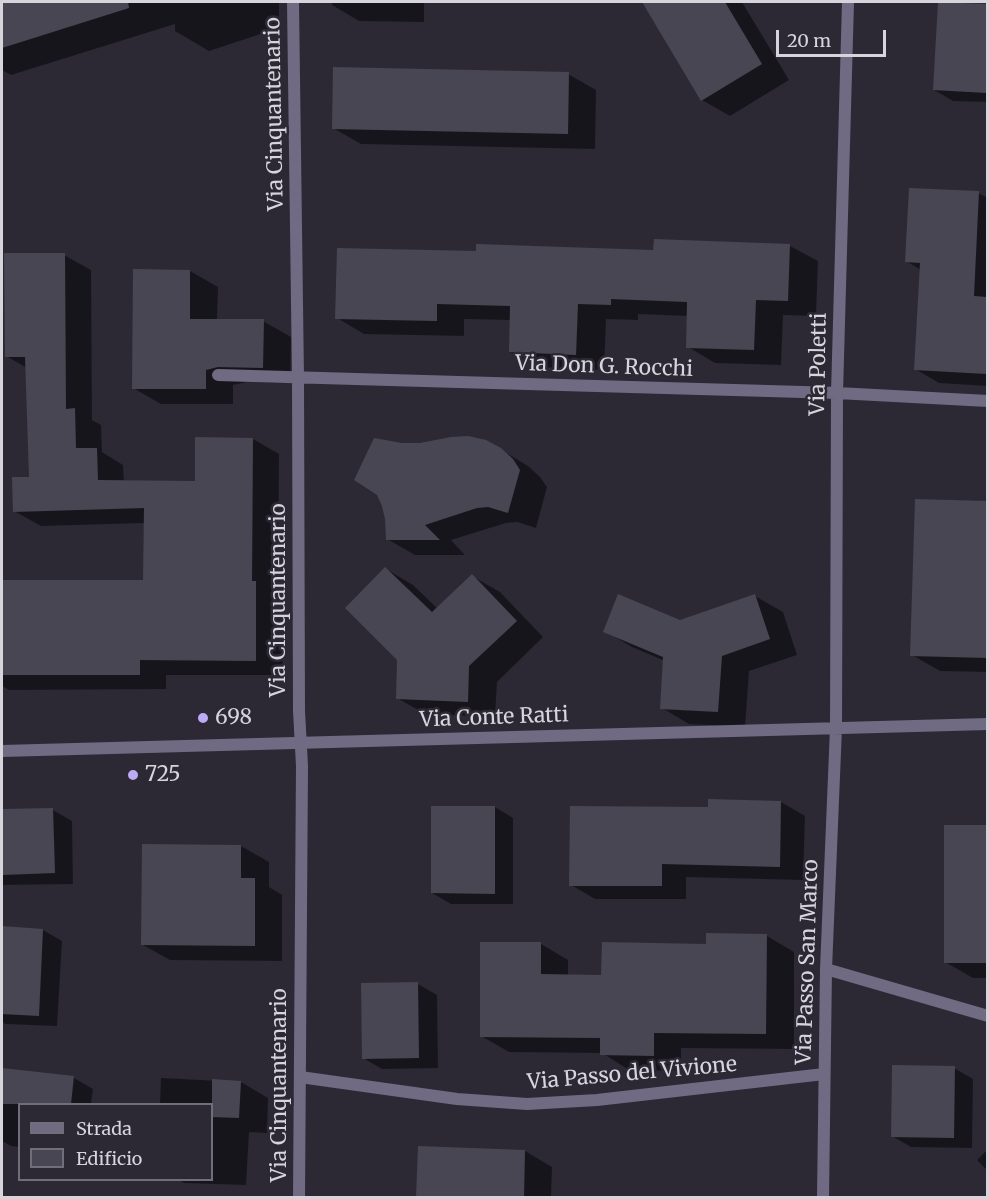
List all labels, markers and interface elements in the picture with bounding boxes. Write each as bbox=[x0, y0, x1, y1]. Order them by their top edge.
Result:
street label: Via Cinquantenario bbox=[261, 17, 289, 211]
scale bar bbox=[779, 18, 888, 56]
text: 20 m bbox=[787, 29, 831, 52]
street label: Via Poletti bbox=[806, 312, 832, 416]
street label: Via Don G. Rocchi bbox=[515, 351, 693, 383]
street label: Via Cinquantenario bbox=[266, 503, 292, 697]
street label: Via Conte Ratti bbox=[419, 703, 569, 733]
place label: 698 bbox=[215, 705, 252, 731]
marker: 698 bbox=[196, 711, 210, 725]
place label: 725 bbox=[145, 762, 181, 788]
marker: 725 bbox=[126, 768, 140, 782]
street label: Via Passo San Marco bbox=[792, 859, 824, 1065]
street label: Via Cinquantenario bbox=[267, 988, 293, 1182]
street label: Via Passo del Vivione bbox=[526, 1052, 738, 1096]
legend bbox=[18, 1103, 213, 1181]
text: Strada bbox=[76, 1117, 132, 1140]
text: Edificio bbox=[76, 1147, 142, 1170]

